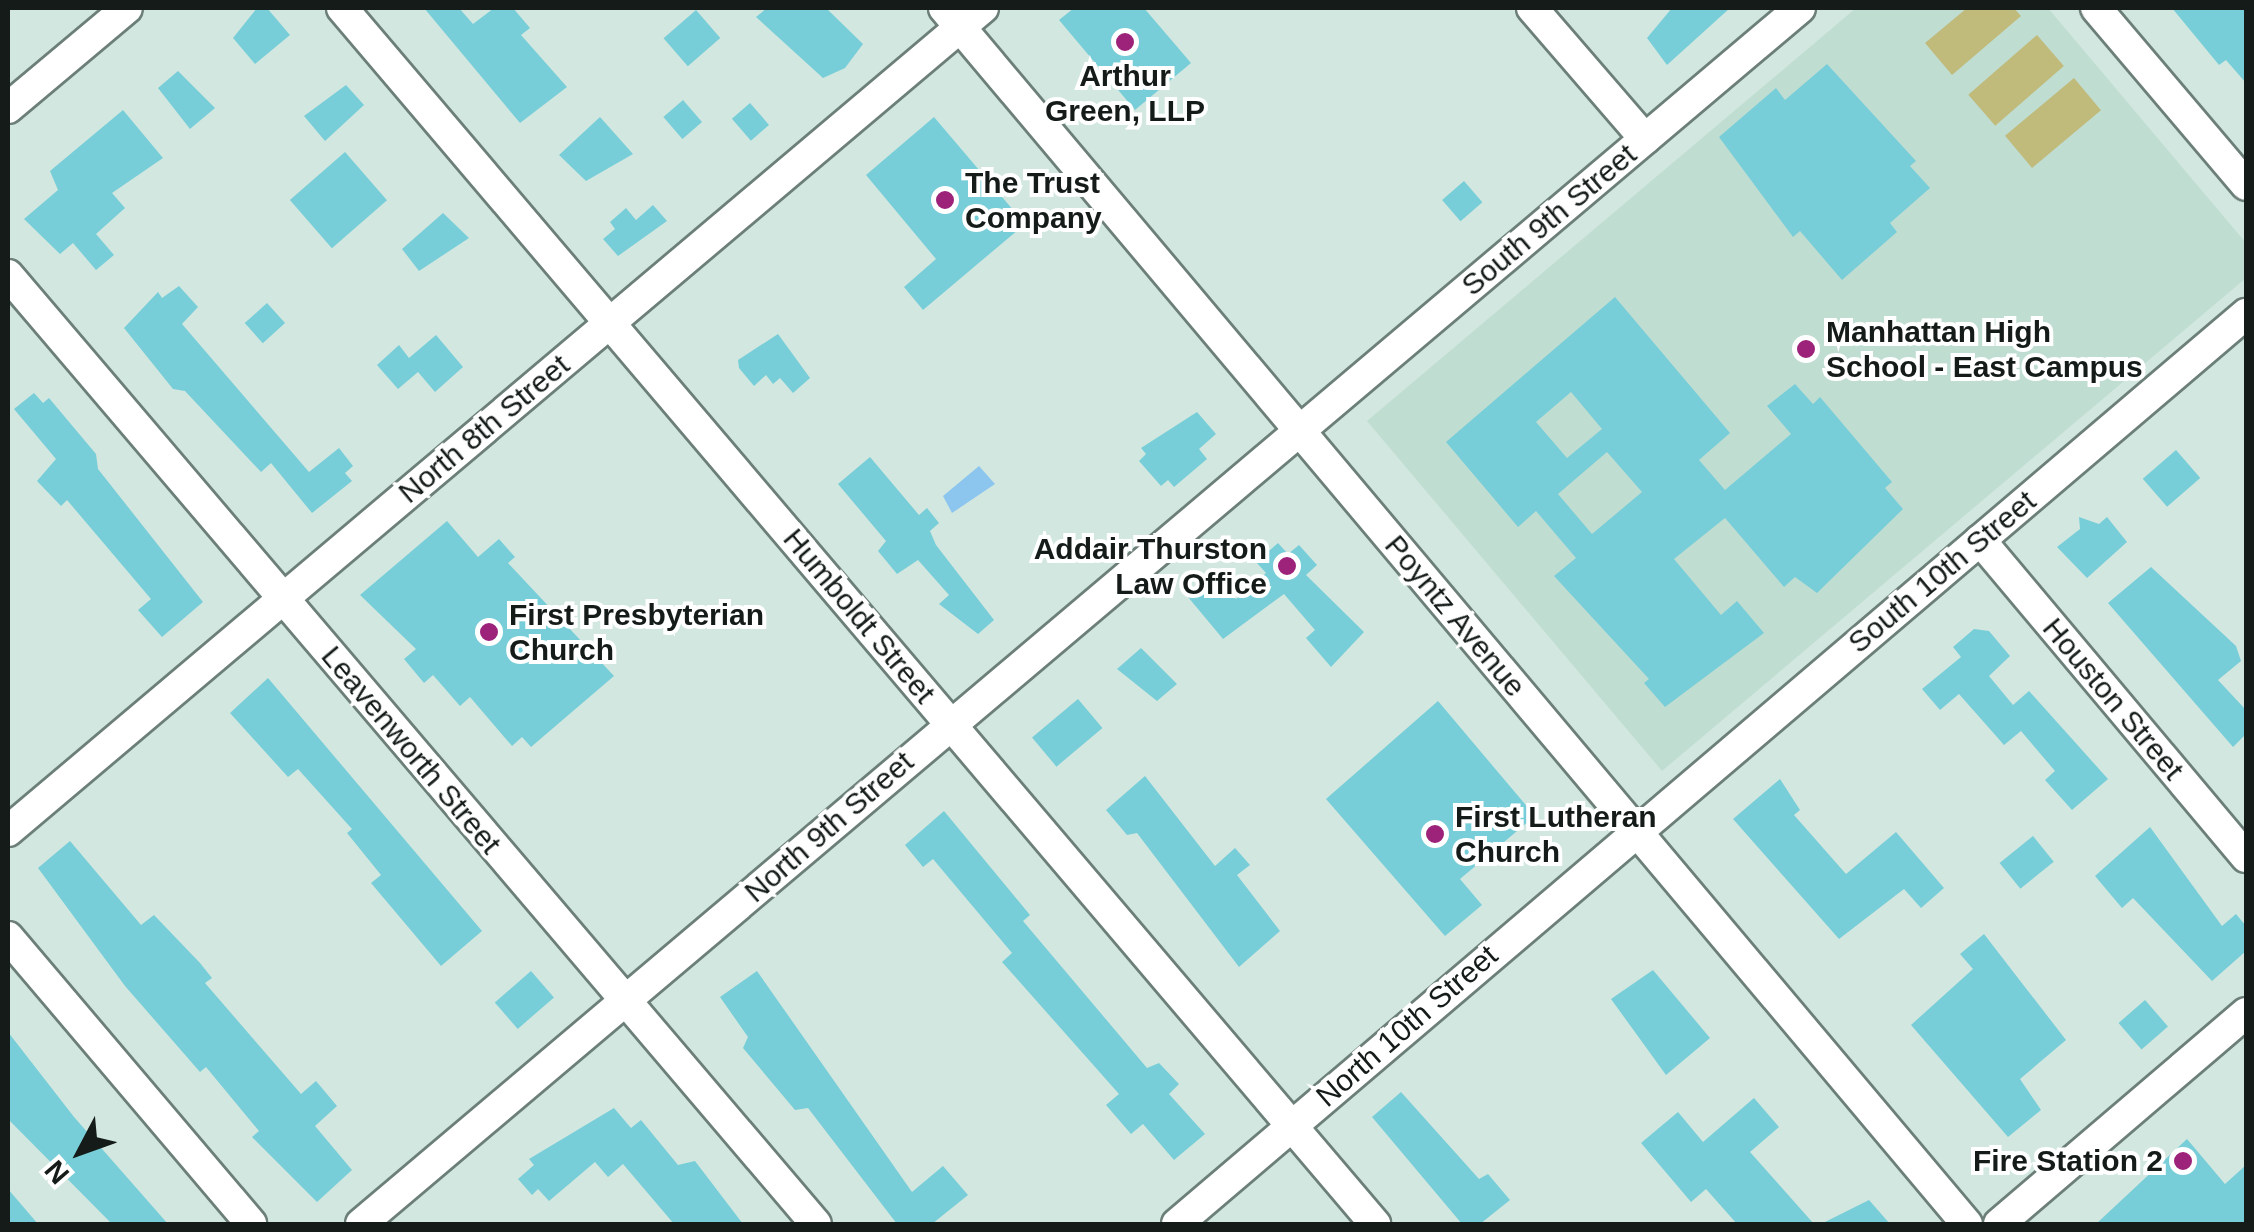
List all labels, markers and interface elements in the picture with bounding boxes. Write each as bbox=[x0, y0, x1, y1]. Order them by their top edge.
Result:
marker: Arthur Green, LLP bbox=[1114, 31, 1136, 53]
place label: Arthur Green, LLP bbox=[1045, 58, 1205, 128]
street label: South 9th Street bbox=[1454, 137, 1644, 303]
place label: The Trust Company bbox=[965, 165, 1102, 236]
marker: The Trust Company bbox=[934, 189, 956, 211]
place label: Manhattan High School - East Campus bbox=[1826, 314, 2143, 384]
marker: Manhattan High School - East Campus bbox=[1795, 338, 1817, 360]
street label: North 8th Street bbox=[391, 347, 577, 511]
street label: South 10th Street bbox=[1841, 483, 2043, 661]
street label: Humboldt Street bbox=[776, 521, 942, 711]
street label: Poyntz Avenue bbox=[1377, 527, 1533, 705]
place label: Addair Thurston Law Office bbox=[1034, 531, 1267, 602]
marker: Addair Thurston Law Office bbox=[1276, 555, 1298, 577]
place label: First Presbyterian Church bbox=[509, 597, 764, 668]
street label: Houston Street bbox=[2035, 611, 2191, 787]
marker: First Presbyterian Church bbox=[478, 621, 500, 643]
street label: Leavenworth Street bbox=[314, 639, 508, 861]
street label: North 9th Street bbox=[737, 744, 921, 910]
place label: First Lutheran Church bbox=[1455, 799, 1657, 870]
marker: First Lutheran Church bbox=[1424, 823, 1446, 845]
street label: North 10th Street bbox=[1309, 937, 1505, 1115]
north arrow bbox=[30, 1102, 130, 1202]
place label: Fire Station 2 bbox=[1973, 1143, 2163, 1179]
marker: Fire Station 2 bbox=[2172, 1150, 2194, 1172]
text: N bbox=[39, 1154, 75, 1190]

